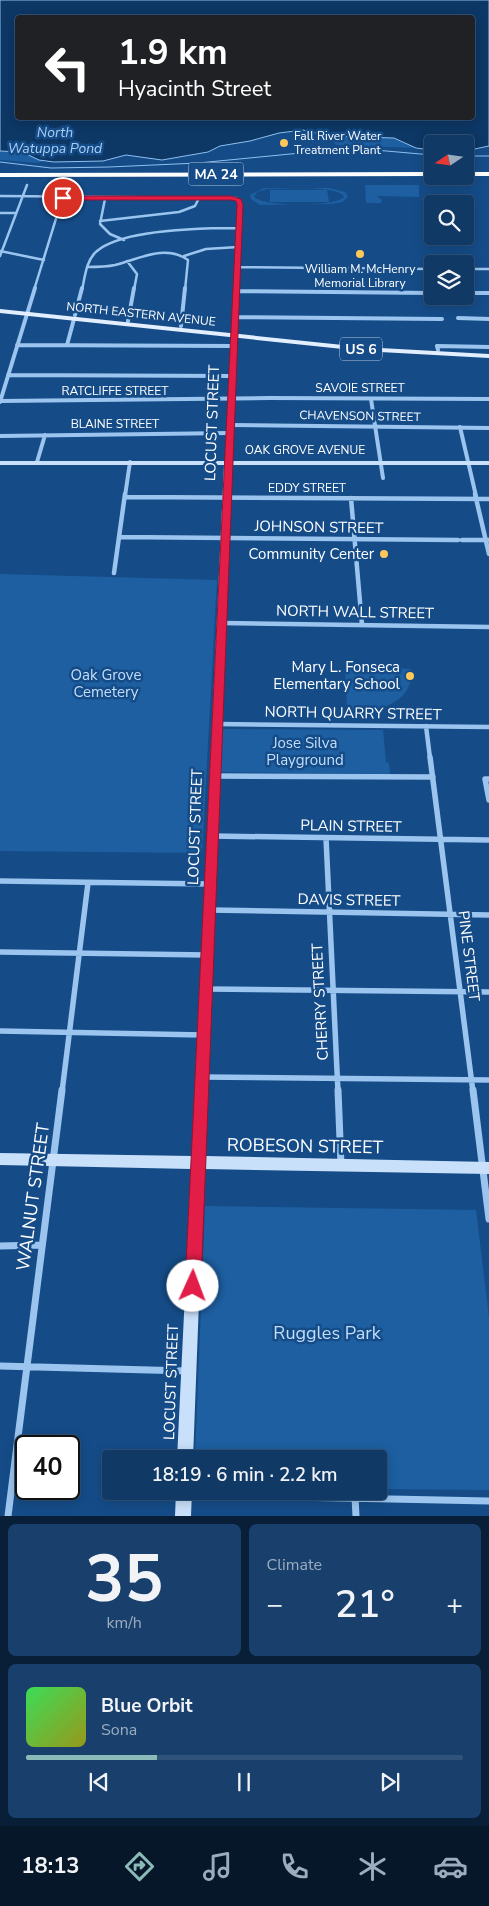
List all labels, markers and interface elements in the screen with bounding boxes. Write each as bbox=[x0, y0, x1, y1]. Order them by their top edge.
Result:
text: 1.9 km bbox=[118, 29, 228, 76]
icon: left bbox=[35, 35, 100, 100]
text: Hyacinth Street bbox=[118, 74, 271, 104]
water label: North Watuppa Pond bbox=[8, 123, 103, 158]
place label: Fall River Water Treatment Plant bbox=[294, 128, 382, 158]
north arrow bbox=[424, 135, 474, 185]
map controls bbox=[424, 135, 474, 305]
marker: Fall River Water Treatment Plant bbox=[278, 137, 290, 149]
road number: MA 24 bbox=[188, 162, 244, 185]
pin bbox=[42, 177, 84, 219]
icon: arrive bbox=[49, 184, 77, 212]
button: search bbox=[424, 195, 474, 245]
marker: William M. McHenry Memorial Library bbox=[354, 248, 366, 260]
button: layers bbox=[424, 255, 474, 305]
place label: William M. McHenry Memorial Library bbox=[305, 261, 416, 291]
street label: NORTH EASTERN AVENUE bbox=[65, 298, 217, 330]
road number: US 6 bbox=[340, 338, 382, 360]
street label: LOCUST STREET bbox=[200, 364, 224, 482]
street label: SAVOIE STREET bbox=[315, 380, 405, 396]
street label: RATCLIFFE STREET bbox=[62, 383, 169, 399]
street label: CHAVENSON STREET bbox=[299, 407, 422, 425]
street label: BLAINE STREET bbox=[71, 416, 160, 432]
street label: OAK GROVE AVENUE bbox=[245, 442, 365, 458]
street label: EDDY STREET bbox=[268, 480, 347, 496]
street label: JOHNSON STREET bbox=[253, 516, 384, 538]
place label: Community Center bbox=[248, 544, 375, 564]
marker: Community Center bbox=[378, 548, 390, 560]
street label: NORTH WALL STREET bbox=[276, 601, 434, 623]
place label: Mary L. Fonseca Elementary School bbox=[273, 657, 401, 694]
park label: Oak Grove Cemetery bbox=[71, 665, 141, 702]
marker: Mary L. Fonseca Elementary School bbox=[404, 670, 416, 682]
street label: NORTH QUARRY STREET bbox=[264, 701, 442, 725]
park label: Jose Silva Playground bbox=[266, 733, 344, 770]
street label: LOCUST STREET bbox=[183, 768, 207, 886]
street label: PLAIN STREET bbox=[300, 815, 402, 837]
street label: DAVIS STREET bbox=[297, 889, 401, 911]
street label: PINE STREET bbox=[454, 909, 484, 1003]
street label: CHERRY STREET bbox=[307, 943, 333, 1061]
street label: WALNUT STREET bbox=[11, 1121, 55, 1272]
street label: ROBESON STREET bbox=[227, 1133, 384, 1159]
position arrow bbox=[166, 1259, 218, 1311]
park label: Ruggles Park bbox=[273, 1321, 382, 1345]
street label: LOCUST STREET bbox=[159, 1323, 183, 1441]
speed limit sign: 40 bbox=[15, 1435, 80, 1500]
text: 18:19 · 6 min · 2.2 km bbox=[151, 1462, 338, 1488]
text: 35 bbox=[85, 1535, 163, 1624]
text: Climate bbox=[267, 1554, 322, 1576]
text: 21° bbox=[335, 1579, 395, 1630]
text: − bbox=[267, 1586, 283, 1624]
text: + bbox=[446, 1586, 463, 1624]
text: km/h bbox=[107, 1612, 142, 1634]
text: Blue Orbit bbox=[101, 1693, 192, 1719]
text: Sona bbox=[101, 1719, 137, 1741]
icon: previous bbox=[85, 1768, 113, 1796]
icon: pause bbox=[230, 1768, 258, 1796]
icon: next bbox=[376, 1768, 404, 1796]
icon: directions bbox=[122, 1849, 157, 1884]
icon: music bbox=[200, 1849, 235, 1884]
icon: phone bbox=[277, 1849, 312, 1884]
icon: climate bbox=[355, 1849, 390, 1884]
icon: car bbox=[433, 1849, 468, 1884]
text: 18:13 bbox=[21, 1851, 80, 1881]

